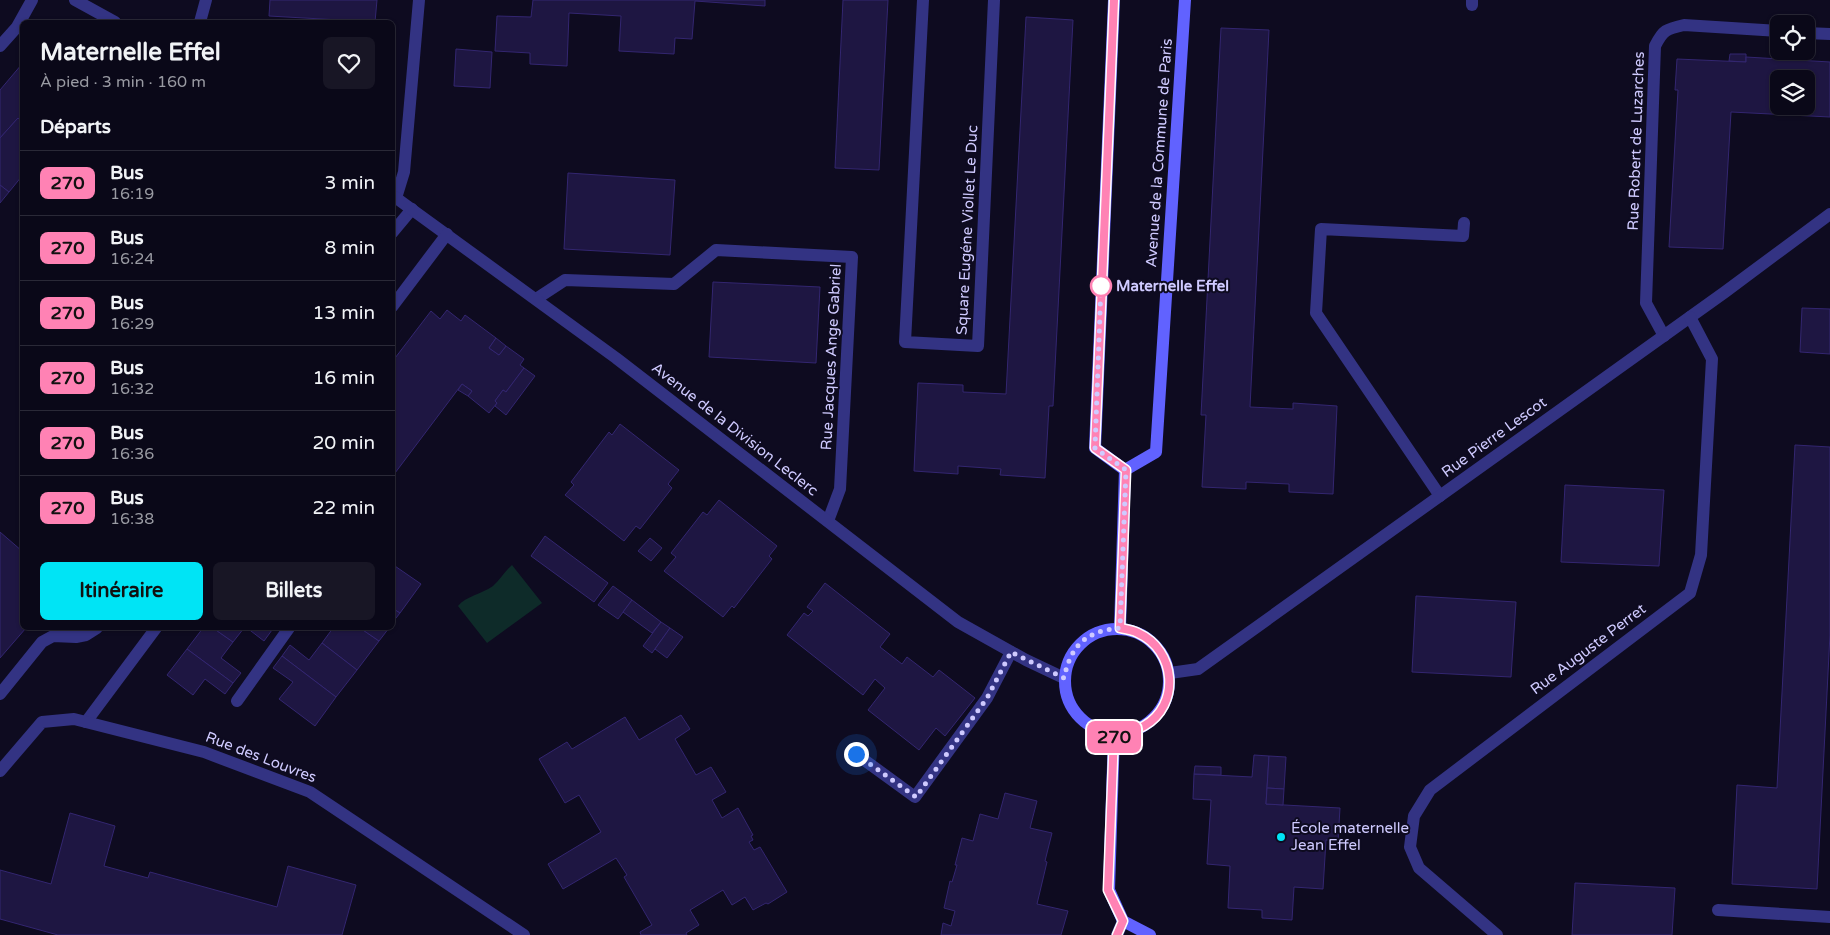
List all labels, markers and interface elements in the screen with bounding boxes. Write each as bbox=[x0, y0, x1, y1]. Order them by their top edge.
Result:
map controls bbox=[1770, 15, 1815, 115]
button: locate bbox=[1770, 15, 1815, 60]
button: heart bbox=[323, 37, 375, 89]
text: Maternelle Effel bbox=[40, 38, 221, 67]
street label: Avenue de la Commune de Paris bbox=[1142, 38, 1176, 268]
street label: Rue Robert de Luzarches bbox=[1624, 51, 1648, 231]
button: layers bbox=[1770, 70, 1815, 115]
text: À pied · 3 min · 160 m bbox=[40, 72, 206, 92]
text: Départs bbox=[40, 116, 111, 138]
street label: Square Eugéne Viollet Le Duc bbox=[953, 125, 981, 335]
text: Bus bbox=[110, 162, 144, 184]
text: 270 bbox=[51, 172, 84, 194]
text: 3 min bbox=[324, 172, 375, 194]
text: 16:19 bbox=[110, 184, 154, 204]
text: Bus bbox=[110, 227, 144, 249]
text: 270 bbox=[51, 237, 84, 259]
text: 8 min bbox=[324, 237, 375, 259]
text: 16:24 bbox=[110, 249, 154, 269]
street label: Rue Jacques Ange Gabriel bbox=[817, 263, 845, 451]
marker: Maternelle Effel bbox=[1090, 275, 1112, 297]
place label: Maternelle Effel bbox=[1116, 277, 1229, 295]
text: Bus bbox=[110, 292, 144, 314]
text: 270 bbox=[51, 302, 84, 324]
text: 13 min bbox=[312, 302, 375, 324]
text: 16:29 bbox=[110, 314, 154, 334]
text: Bus bbox=[110, 357, 144, 379]
street label: Avenue de la Division Leclerc bbox=[648, 358, 822, 500]
text: 270 bbox=[51, 367, 84, 389]
text: 16 min bbox=[312, 367, 375, 389]
text: 16:32 bbox=[110, 379, 154, 399]
street label: Rue Pierre Lescot bbox=[1438, 393, 1550, 481]
text: Bus bbox=[110, 422, 144, 444]
text: 270 bbox=[51, 432, 84, 454]
text: 20 min bbox=[312, 432, 375, 454]
text: 16:36 bbox=[110, 444, 154, 464]
text: Bus bbox=[110, 487, 144, 509]
text: 270 bbox=[51, 497, 84, 519]
text: 22 min bbox=[312, 497, 375, 519]
text: 16:38 bbox=[110, 509, 154, 529]
button: Itinéraire bbox=[40, 562, 203, 620]
button: Billets bbox=[213, 562, 375, 620]
street label: Rue Auguste Perret bbox=[1527, 600, 1650, 698]
line badge: 270 bbox=[1085, 721, 1143, 753]
text: 270 bbox=[1097, 726, 1131, 748]
street label: Rue des Louvres bbox=[203, 728, 319, 786]
your location bbox=[844, 742, 869, 767]
place label: École maternelle Jean Effel bbox=[1291, 819, 1409, 854]
marker: École maternelle Jean Effel bbox=[1275, 831, 1287, 843]

